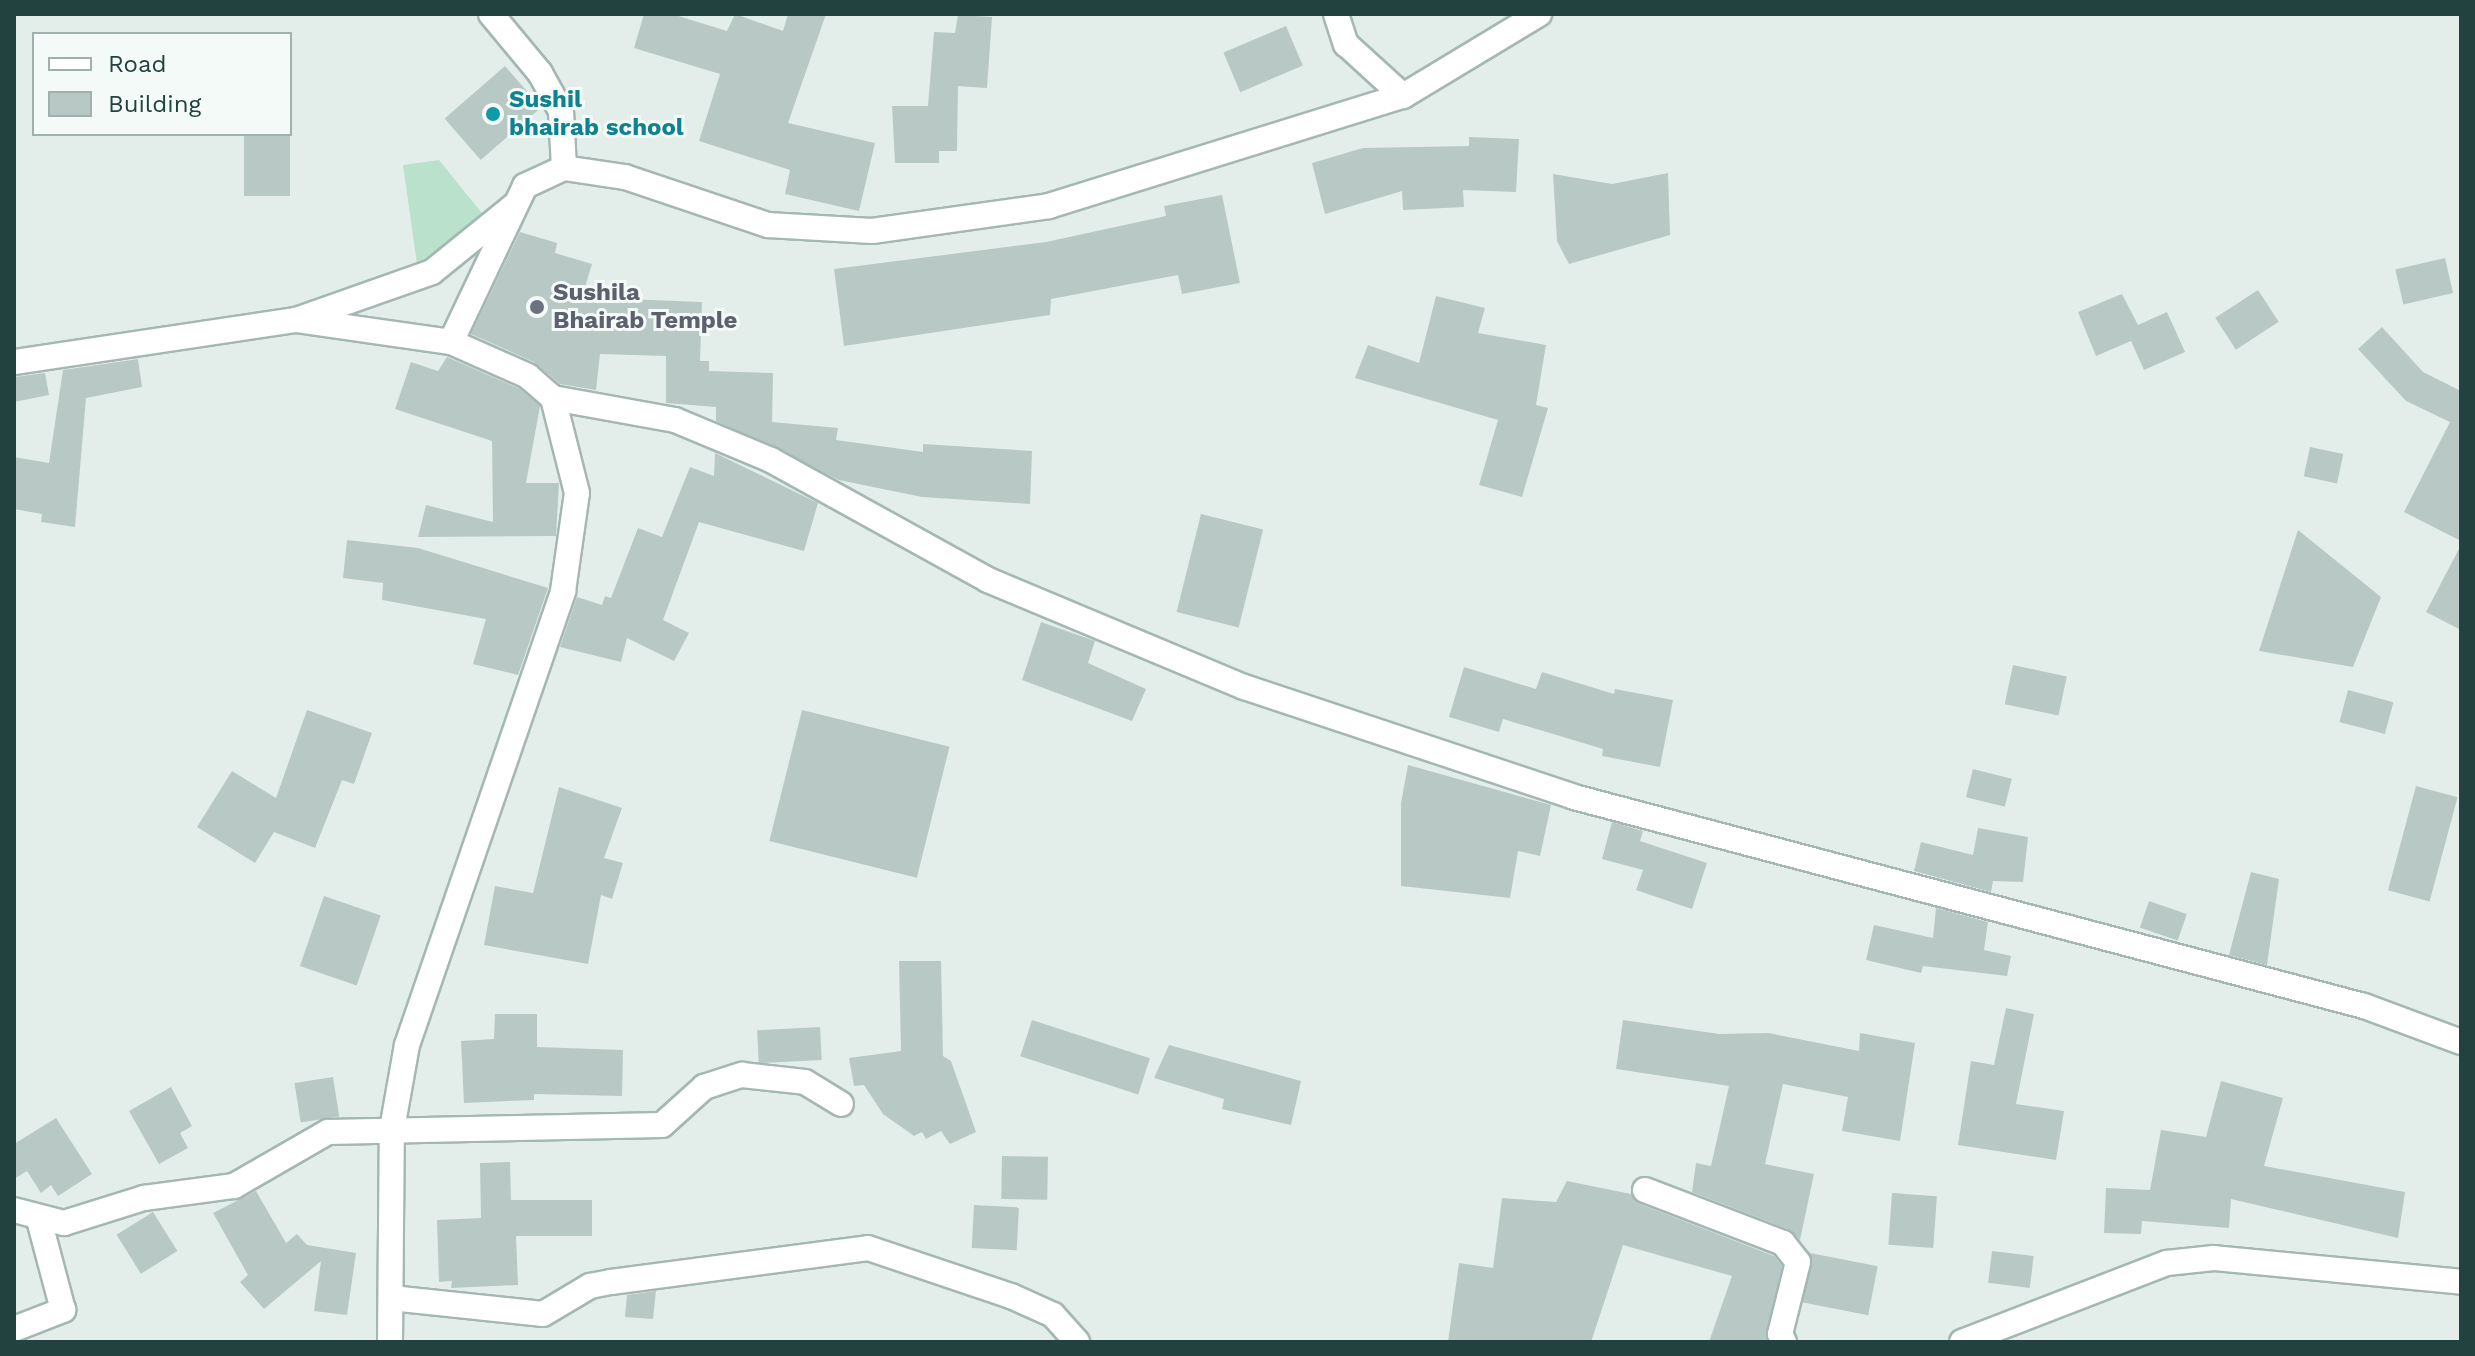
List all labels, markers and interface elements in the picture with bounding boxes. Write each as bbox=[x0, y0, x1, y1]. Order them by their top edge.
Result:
legend bbox=[32, 32, 292, 136]
text: Road bbox=[108, 50, 167, 78]
place label: Sushil bhairab school bbox=[509, 86, 684, 142]
text: Building bbox=[108, 90, 201, 118]
marker: Sushil bhairab school bbox=[484, 105, 502, 123]
place label: Sushila Bhairab Temple bbox=[553, 279, 738, 335]
marker: Sushila Bhairab Temple bbox=[528, 298, 546, 316]

